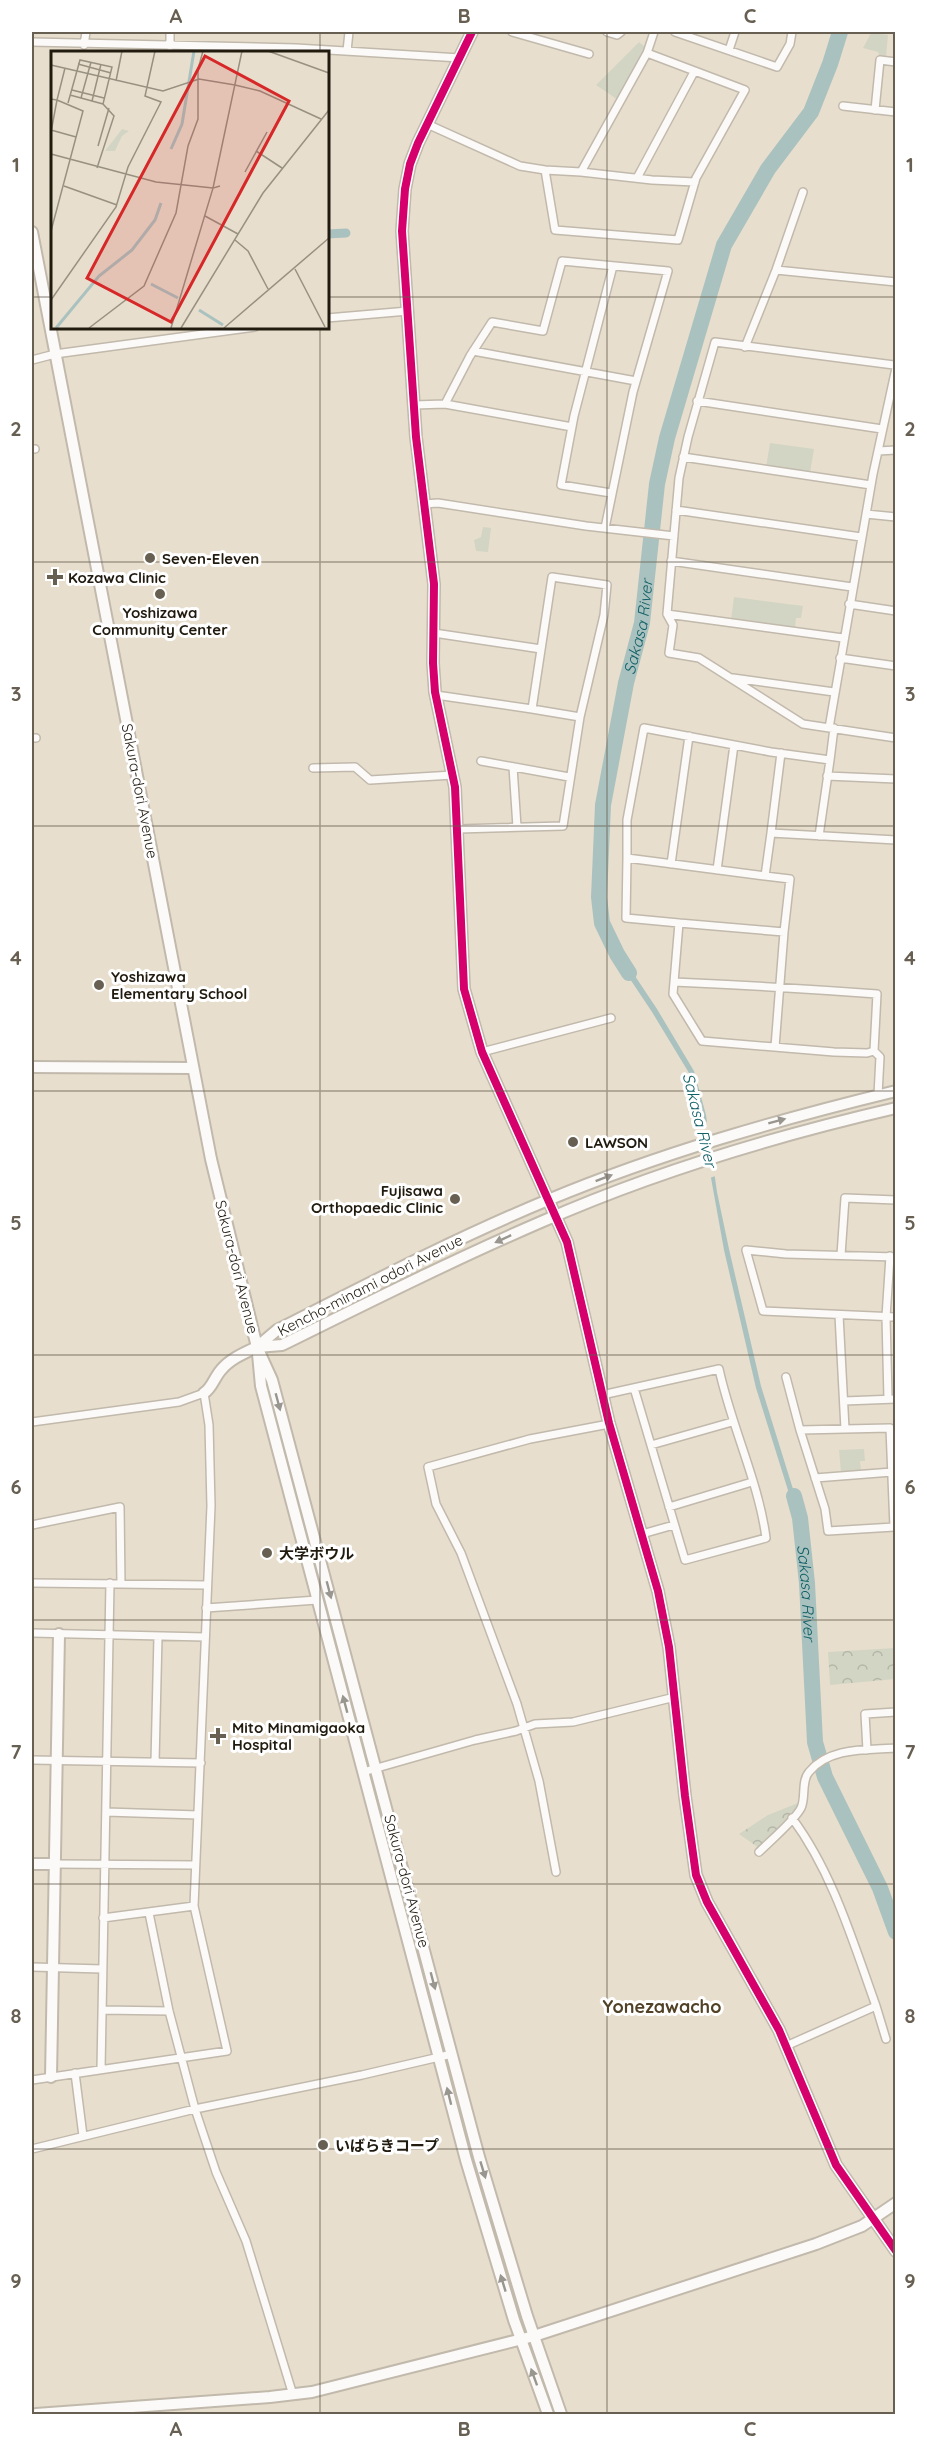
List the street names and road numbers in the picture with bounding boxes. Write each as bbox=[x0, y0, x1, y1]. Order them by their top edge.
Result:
street label: Sakura-dori Avenue bbox=[118, 722, 162, 860]
street label: Sakura-dori Avenue bbox=[211, 1198, 263, 1336]
street label: Kencho-minami odori Avenue bbox=[274, 1230, 466, 1340]
street label: Sakura-dori Avenue bbox=[380, 1812, 434, 1950]

